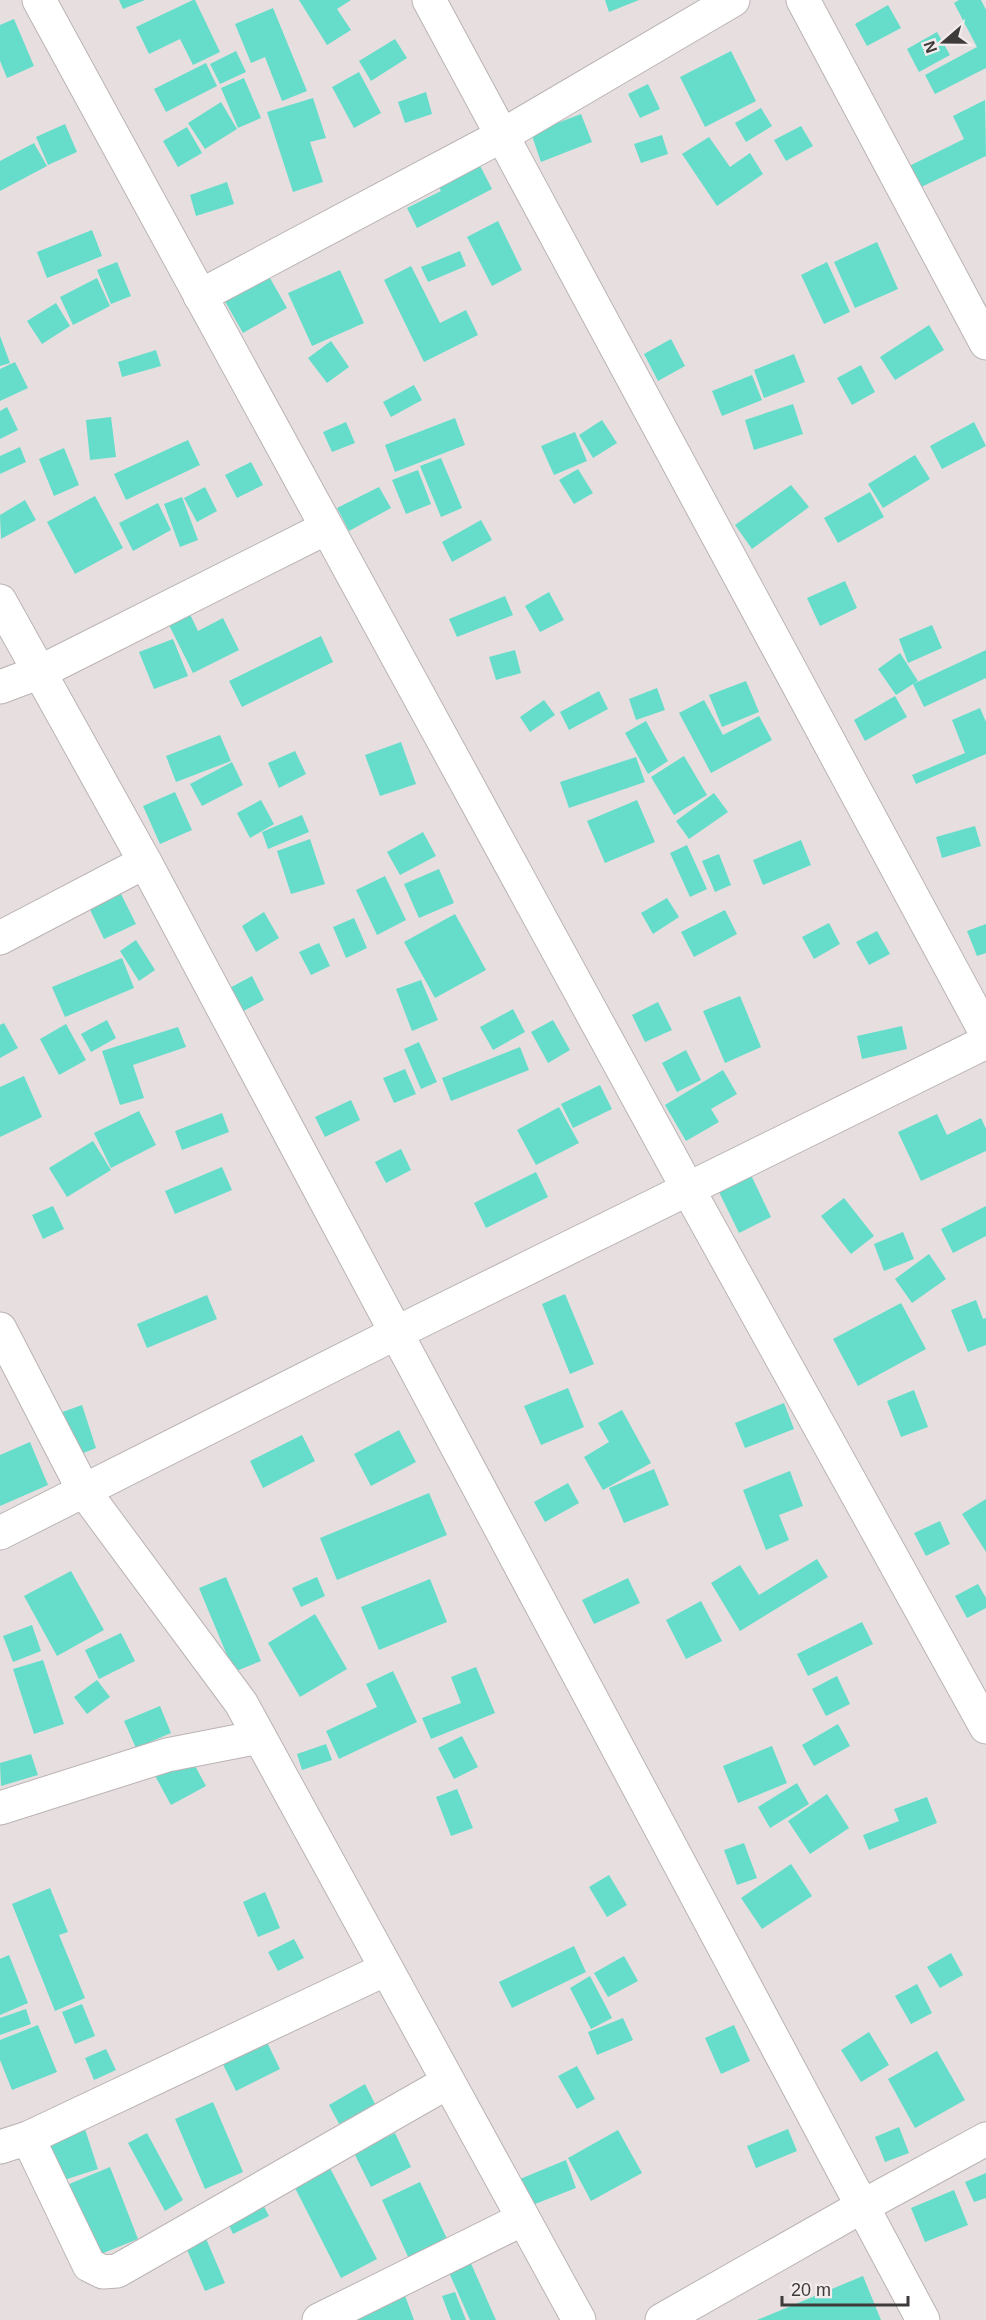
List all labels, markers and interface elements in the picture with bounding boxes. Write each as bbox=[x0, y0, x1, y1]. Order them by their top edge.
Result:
north arrow bbox=[914, 12, 974, 72]
text: N bbox=[920, 39, 940, 55]
scale bar bbox=[782, 2269, 908, 2307]
text: 20 m bbox=[791, 2280, 831, 2300]

